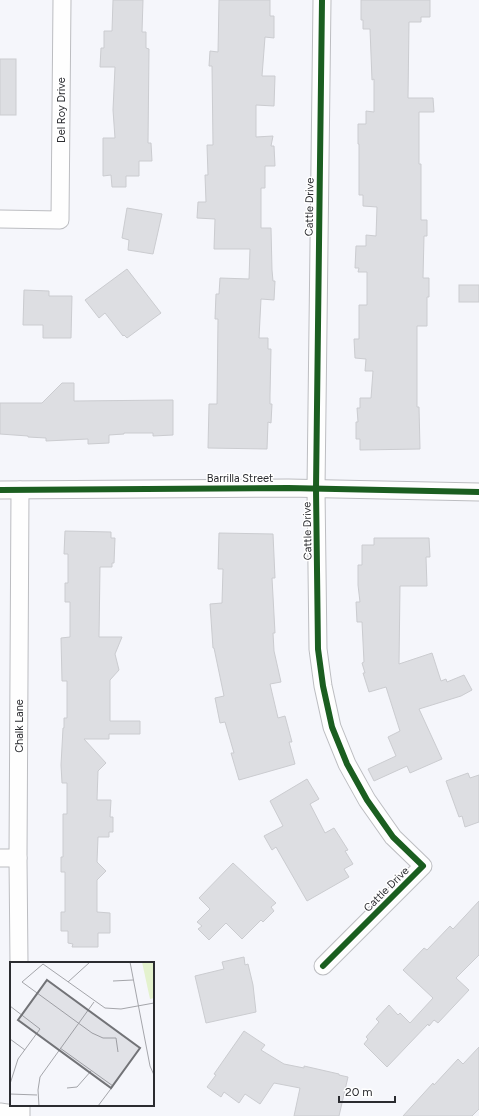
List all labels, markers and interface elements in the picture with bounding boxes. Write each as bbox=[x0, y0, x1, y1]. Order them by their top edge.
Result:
street label: Del Roy Drive bbox=[55, 77, 68, 143]
street label: Cattle Drive bbox=[302, 178, 317, 236]
street label: Barrilla Street bbox=[207, 472, 273, 485]
street label: Cattle Drive bbox=[300, 502, 315, 560]
street label: Chalk Lane bbox=[13, 699, 26, 753]
street label: Cattle Drive bbox=[361, 864, 412, 915]
inset map bbox=[10, 962, 154, 1106]
scale bar bbox=[339, 1078, 395, 1104]
text: 20 m bbox=[345, 1085, 373, 1099]

